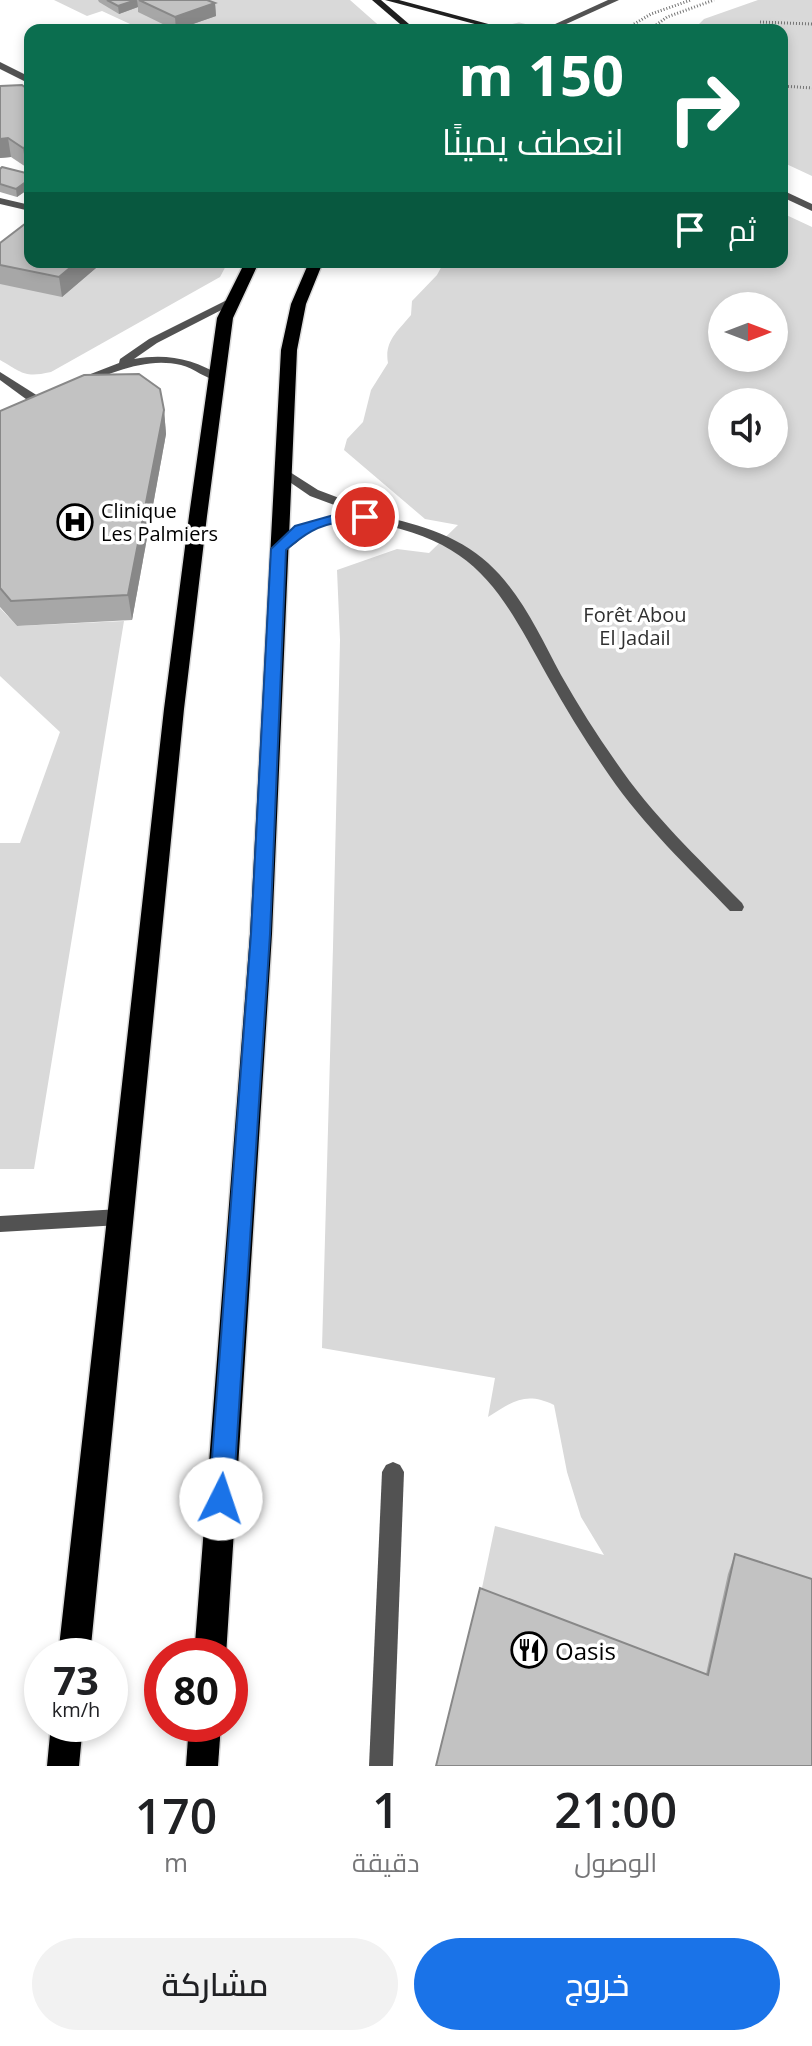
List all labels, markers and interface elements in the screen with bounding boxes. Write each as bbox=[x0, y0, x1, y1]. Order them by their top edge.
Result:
text: 150 m bbox=[458, 36, 624, 112]
icon: right bbox=[652, 56, 756, 160]
text: انعطف يمينًا bbox=[442, 117, 624, 166]
icon: arrive bbox=[668, 208, 712, 252]
text: ثم bbox=[728, 209, 756, 250]
north arrow bbox=[708, 292, 788, 372]
map controls bbox=[708, 292, 788, 468]
button: sound bbox=[708, 388, 788, 468]
pin bbox=[331, 483, 399, 551]
icon: arrive bbox=[343, 495, 387, 539]
place label: Clinique Les Palmiers bbox=[101, 497, 218, 547]
hospital icon: Clinique Les Palmiers bbox=[56, 503, 94, 541]
park label: Forêt Abou El Jadail bbox=[583, 601, 687, 651]
position arrow bbox=[179, 1457, 263, 1541]
restaurant icon: Oasis bbox=[510, 1631, 548, 1669]
place label: Oasis bbox=[555, 1634, 616, 1667]
speed limit sign: 80 bbox=[144, 1638, 248, 1742]
text: 73 bbox=[53, 1652, 99, 1707]
text: km/h bbox=[52, 1696, 100, 1723]
text: 1 bbox=[372, 1777, 399, 1842]
text: 21:00 bbox=[554, 1777, 677, 1842]
text: 170 bbox=[135, 1783, 217, 1848]
text: m bbox=[164, 1844, 188, 1880]
text: دقيقة bbox=[352, 1844, 420, 1880]
text: الوصول bbox=[574, 1844, 657, 1880]
button: مشاركة bbox=[32, 1938, 398, 2030]
button: خروج bbox=[414, 1938, 780, 2030]

